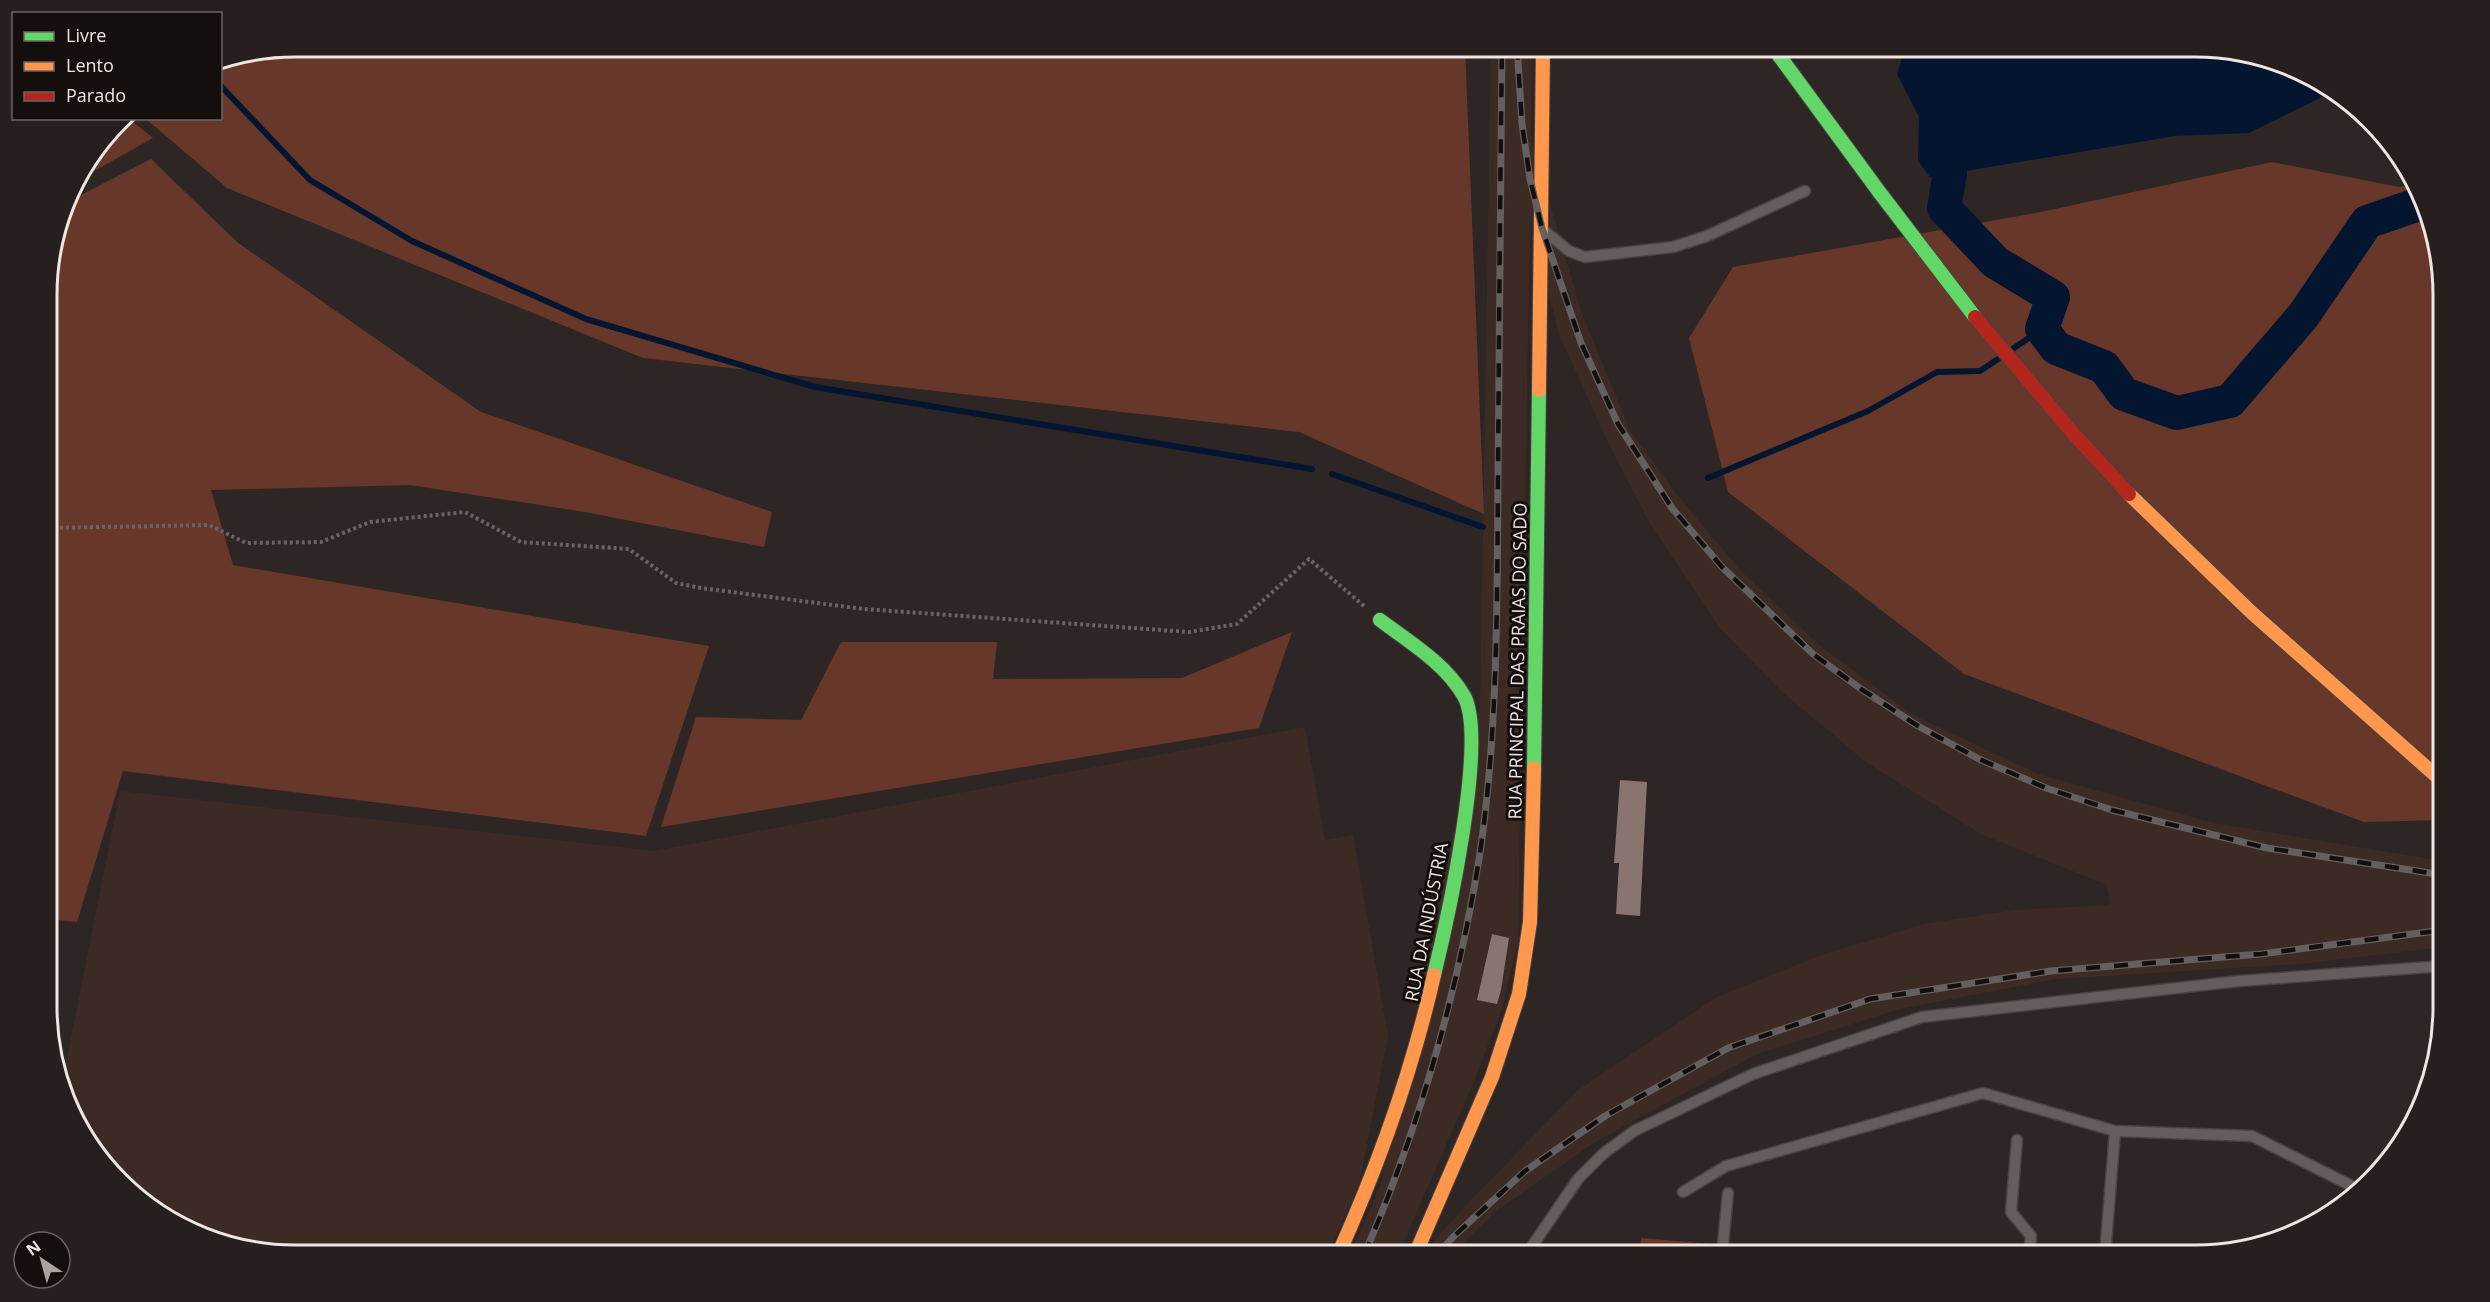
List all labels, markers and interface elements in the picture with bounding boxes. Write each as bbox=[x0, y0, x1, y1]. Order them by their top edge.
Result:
legend bbox=[12, 12, 222, 120]
text: Livre bbox=[66, 23, 106, 47]
text: Lento bbox=[66, 53, 114, 77]
text: Parado bbox=[66, 83, 126, 107]
street label: RUA PRINCIPAL DAS PRAIAS DO SADO bbox=[1502, 502, 1532, 820]
street label: RUA DA INDÚSTRIA bbox=[1399, 840, 1453, 1004]
north arrow bbox=[12, 1230, 72, 1290]
text: N bbox=[21, 1235, 45, 1261]

